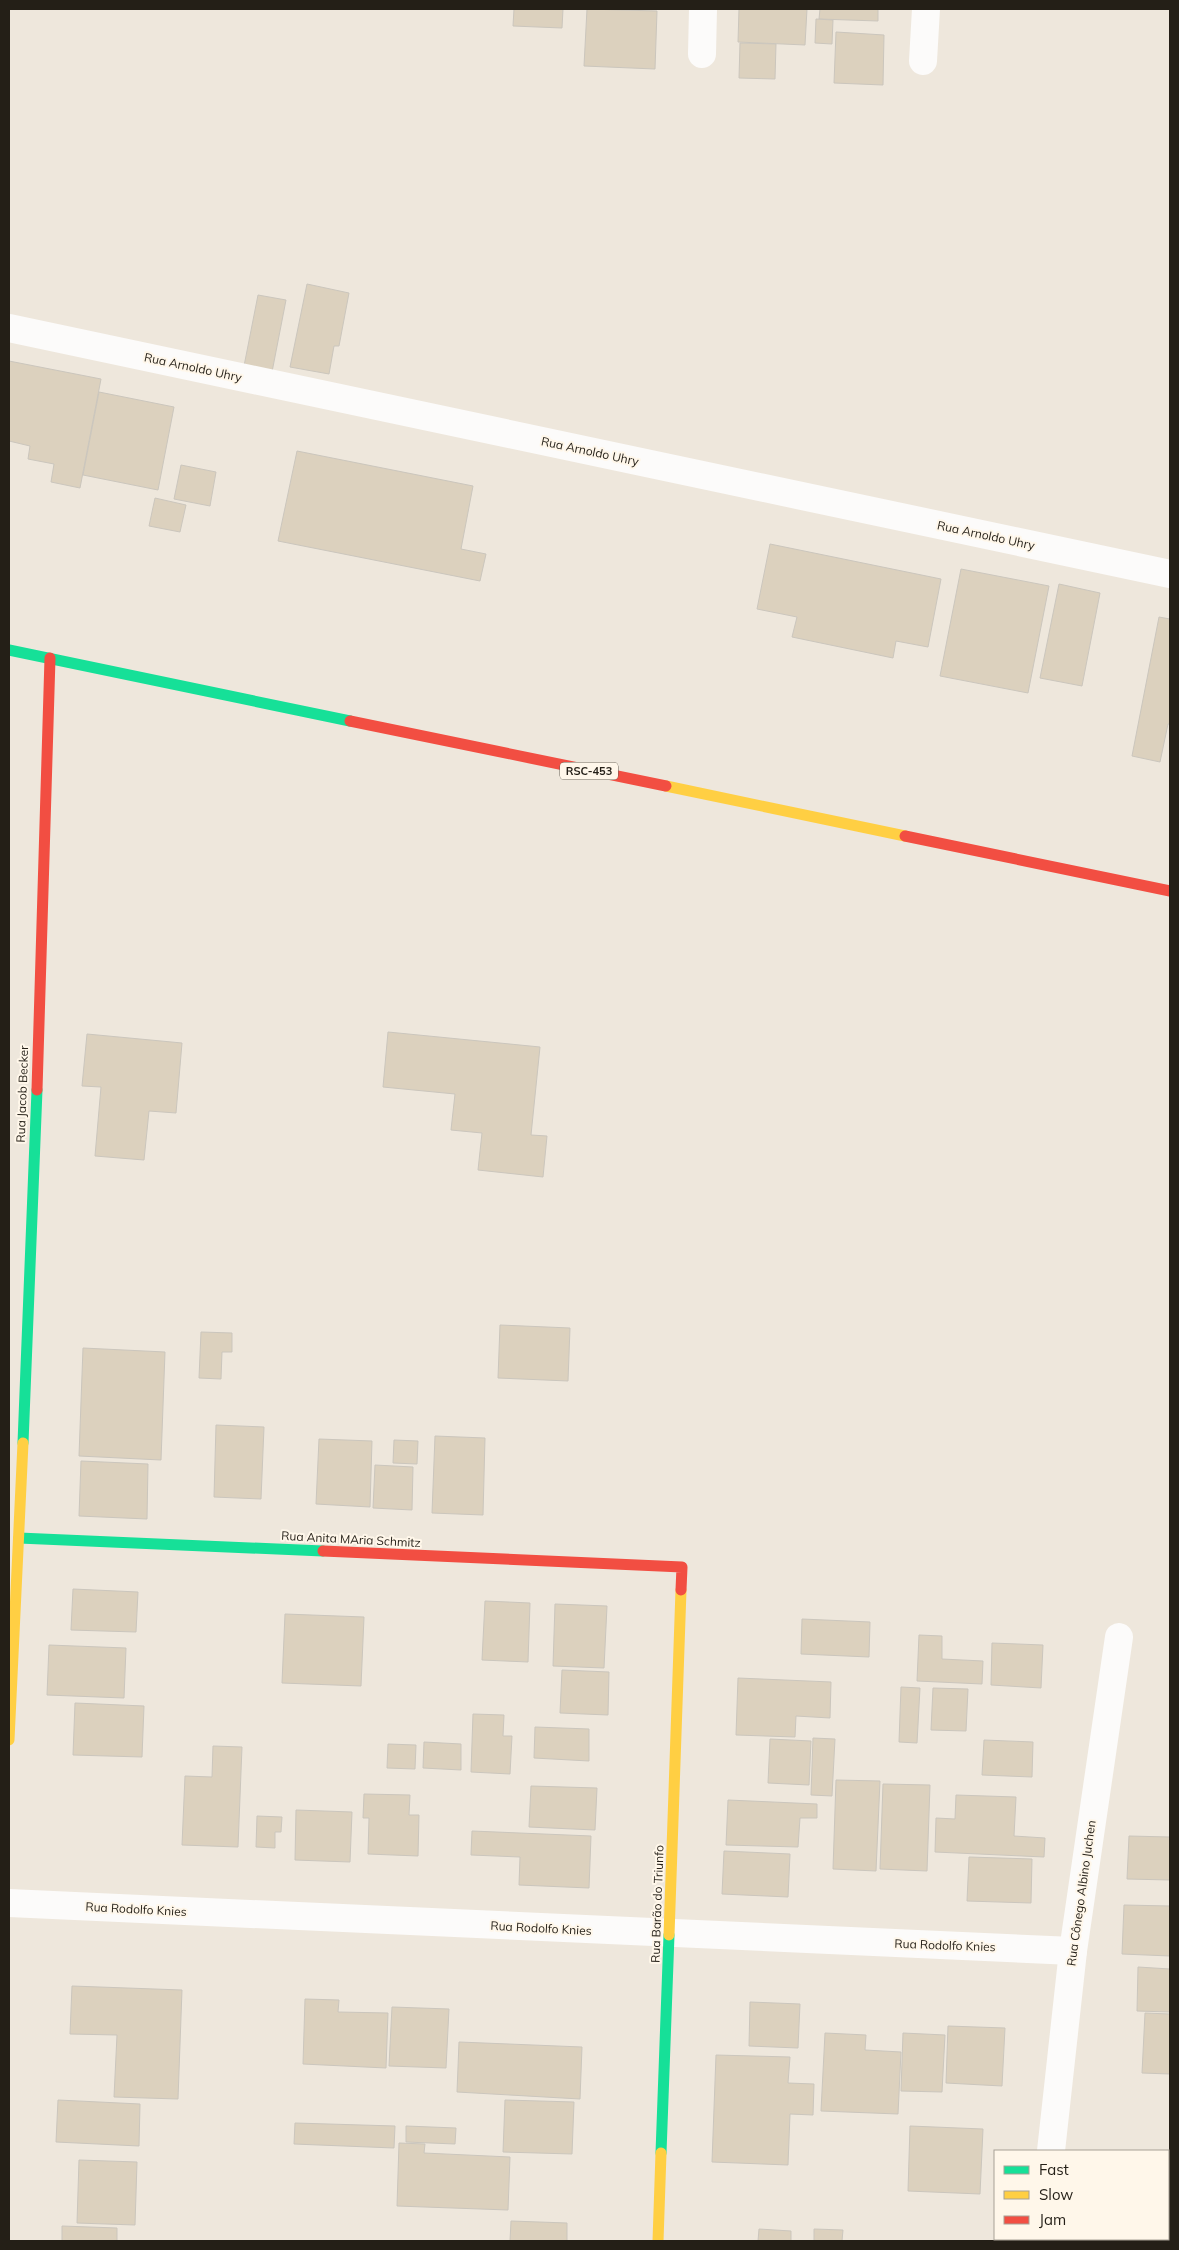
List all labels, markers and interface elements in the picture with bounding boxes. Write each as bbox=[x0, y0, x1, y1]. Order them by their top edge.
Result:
street label: Rua Arnoldo Uhry bbox=[143, 349, 244, 385]
street label: Rua Arnoldo Uhry bbox=[540, 433, 641, 469]
street label: Rua Arnoldo Uhry bbox=[936, 517, 1037, 553]
road number: RSC-453 bbox=[560, 762, 618, 779]
street label: Rua Jacob Becker bbox=[13, 1045, 31, 1143]
street label: Rua Anita MAria Schmitz bbox=[281, 1528, 421, 1550]
street label: Rua Cônego Albino Juchen bbox=[1063, 1819, 1099, 1967]
street label: Rua Barão do Triunfo bbox=[647, 1845, 667, 1963]
street label: Rua Rodolfo Knies bbox=[85, 1899, 187, 1919]
street label: Rua Rodolfo Knies bbox=[490, 1918, 592, 1938]
street label: Rua Rodolfo Knies bbox=[894, 1936, 996, 1954]
legend bbox=[994, 2150, 1169, 2240]
text: Fast bbox=[1039, 2160, 1069, 2179]
text: Slow bbox=[1039, 2185, 1073, 2204]
text: Jam bbox=[1039, 2210, 1066, 2229]

